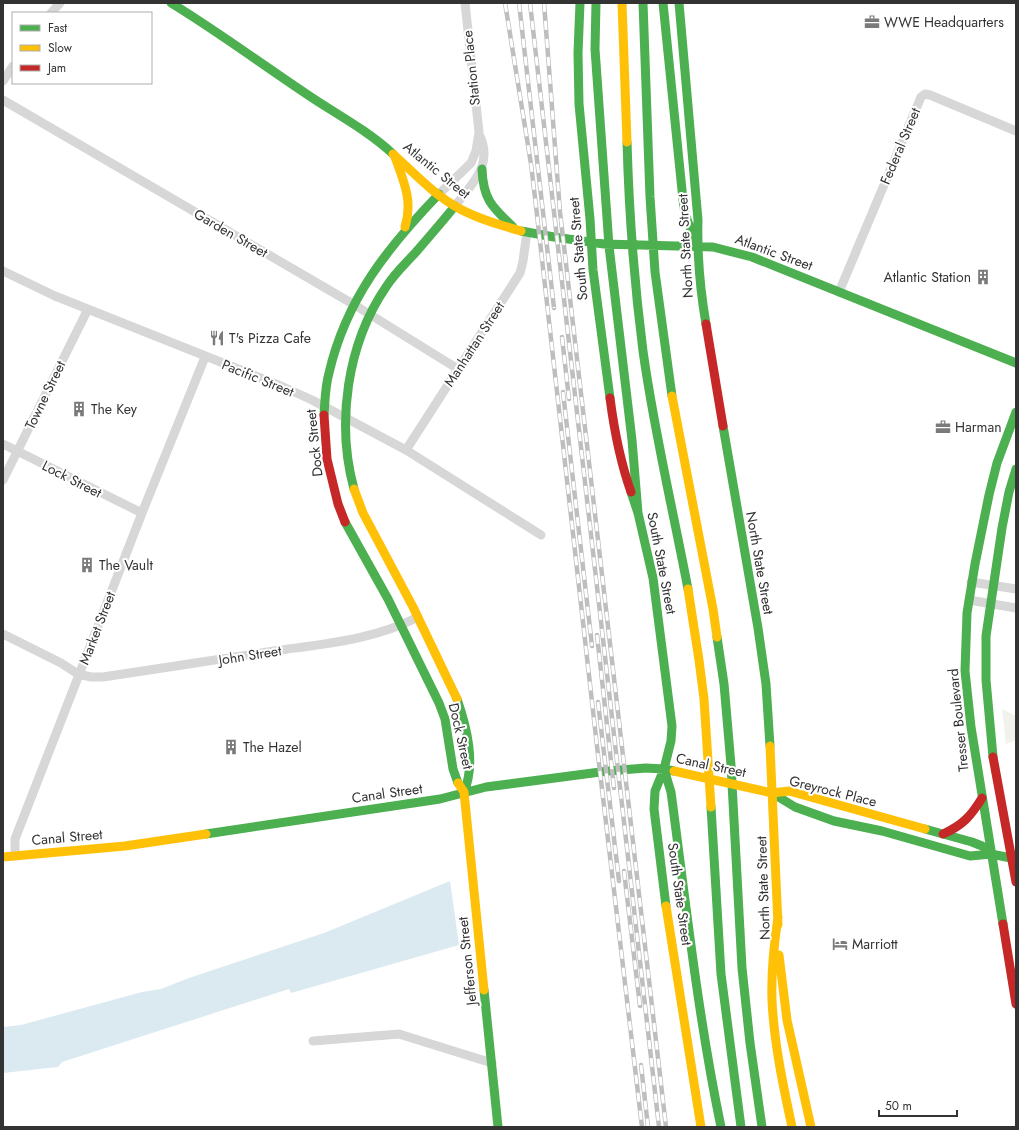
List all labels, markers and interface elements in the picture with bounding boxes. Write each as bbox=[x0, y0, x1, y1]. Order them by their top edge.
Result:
legend bbox=[12, 12, 152, 84]
place label: WWE Headquarters bbox=[884, 12, 1004, 32]
office icon: WWE Headquarters bbox=[863, 13, 881, 31]
text: Fast bbox=[48, 19, 67, 37]
street label: Station Place bbox=[457, 29, 485, 107]
text: Slow bbox=[48, 39, 73, 57]
text: Jam bbox=[46, 59, 66, 77]
street label: Federal Street bbox=[875, 104, 925, 187]
street label: Atlantic Street bbox=[399, 137, 475, 204]
street label: North State Street bbox=[672, 193, 698, 299]
street label: South State Street bbox=[563, 196, 592, 301]
street label: Garden Street bbox=[190, 204, 272, 263]
street label: Atlantic Street bbox=[732, 229, 816, 276]
place label: Atlantic Station bbox=[883, 267, 971, 287]
building icon: Atlantic Station bbox=[974, 268, 992, 286]
street label: Manhattan Street bbox=[439, 297, 509, 391]
place label: T's Pizza Cafe bbox=[229, 328, 311, 348]
restaurant icon: T's Pizza Cafe bbox=[208, 329, 226, 347]
street label: Pacific Street bbox=[219, 354, 298, 402]
street label: Towne Street bbox=[20, 357, 71, 433]
place label: The Key bbox=[91, 399, 138, 419]
building icon: The Key bbox=[70, 400, 88, 418]
street label: Dock Street bbox=[300, 408, 327, 478]
place label: Harman bbox=[955, 417, 1002, 437]
office icon: Harman bbox=[934, 418, 952, 436]
street label: Lock Street bbox=[39, 455, 106, 503]
street label: South State Street bbox=[642, 510, 682, 616]
street label: North State Street bbox=[741, 510, 779, 617]
place label: The Vault bbox=[99, 555, 153, 575]
building icon: The Vault bbox=[78, 556, 96, 574]
street label: Market Street bbox=[74, 588, 120, 668]
street label: John Street bbox=[215, 640, 283, 670]
street label: Tresser Boulevard bbox=[943, 668, 973, 772]
street label: Dock Street bbox=[444, 701, 478, 772]
place label: The Hazel bbox=[243, 737, 302, 757]
building icon: The Hazel bbox=[222, 738, 240, 756]
street label: Canal Street bbox=[674, 748, 749, 782]
street label: Greyrock Place bbox=[787, 770, 879, 812]
street label: Canal Street bbox=[350, 778, 424, 808]
street label: Canal Street bbox=[31, 824, 104, 850]
street label: North State Street bbox=[751, 835, 775, 940]
street label: South State Street bbox=[663, 841, 697, 947]
street label: Jefferson Street bbox=[452, 915, 482, 1008]
place label: Marriott bbox=[852, 934, 898, 954]
hotel icon: Marriott bbox=[831, 935, 849, 953]
scale bar bbox=[879, 1092, 957, 1118]
text: 50 m bbox=[885, 1097, 912, 1115]

